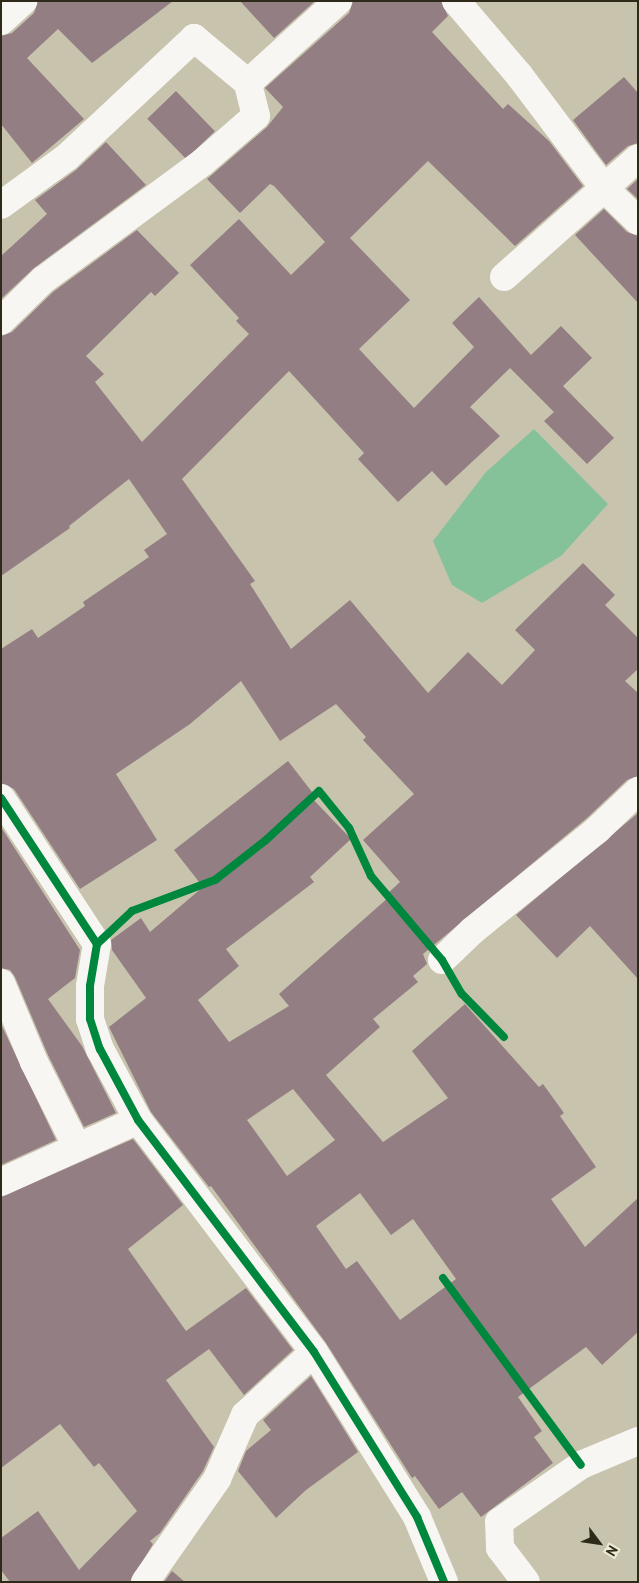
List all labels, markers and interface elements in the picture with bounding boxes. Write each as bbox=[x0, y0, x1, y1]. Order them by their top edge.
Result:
north arrow bbox=[574, 1518, 624, 1568]
text: N bbox=[602, 1542, 622, 1559]

